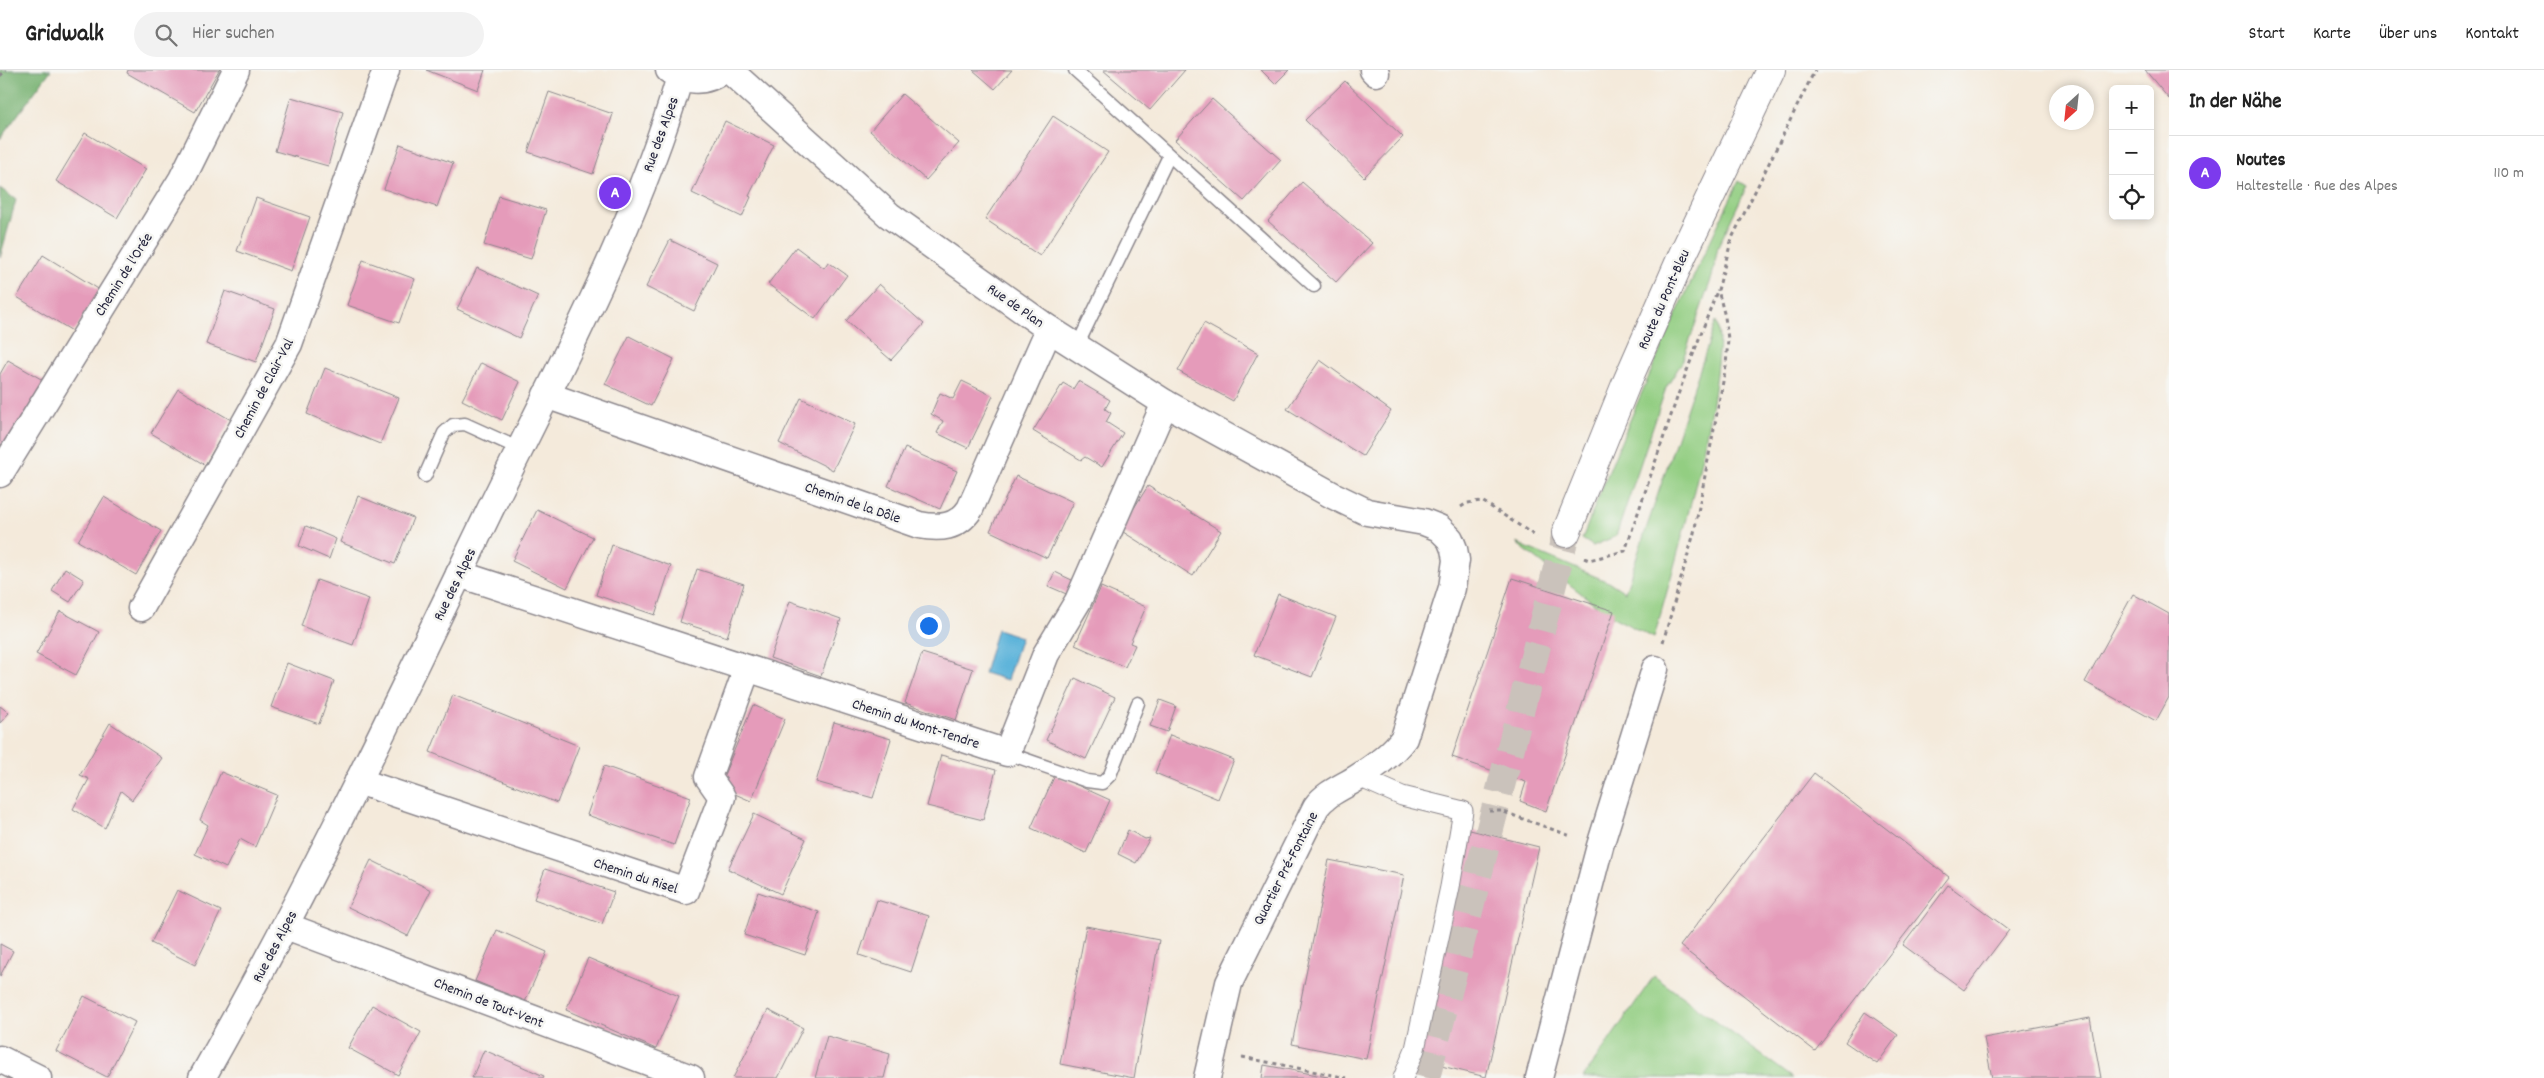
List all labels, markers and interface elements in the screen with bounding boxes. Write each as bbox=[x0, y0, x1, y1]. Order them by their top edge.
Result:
search box bbox=[134, 12, 484, 57]
text: Gridwalk bbox=[25, 18, 104, 52]
icon: search bbox=[152, 21, 180, 49]
text: Hier suchen bbox=[192, 21, 275, 48]
text: Start bbox=[2249, 22, 2285, 47]
text: Karte bbox=[2313, 22, 2351, 47]
text: Über uns bbox=[2379, 22, 2437, 47]
text: Kontakt bbox=[2465, 22, 2519, 47]
north arrow bbox=[2049, 85, 2094, 130]
map controls bbox=[2109, 85, 2154, 220]
button: + bbox=[2109, 85, 2154, 130]
text: In der Nähe bbox=[2189, 88, 2281, 118]
street label: Rue des Alpes bbox=[638, 94, 686, 175]
button: − bbox=[2109, 130, 2154, 175]
text: Noutes bbox=[2236, 148, 2285, 175]
text: A bbox=[2201, 162, 2209, 185]
text: 110 m bbox=[2494, 162, 2524, 185]
pin: A bbox=[599, 174, 631, 212]
button: locate bbox=[2109, 175, 2154, 220]
text: Haltestelle · Rue des Alpes bbox=[2236, 175, 2398, 198]
street label: Chemin de l'Orée bbox=[90, 229, 159, 321]
street label: Route du Pont-Bleu bbox=[1633, 246, 1697, 354]
street label: Rue de Plan bbox=[982, 279, 1048, 334]
street label: Chemin de Clair-Val bbox=[229, 335, 301, 443]
street label: Chemin de la Dôle bbox=[801, 477, 904, 531]
street label: Rue des Alpes bbox=[429, 545, 483, 625]
your location bbox=[916, 613, 942, 639]
street label: Chemin du Mont-Tendre bbox=[849, 694, 982, 756]
street label: Quartier Pré-Fontaine bbox=[1249, 808, 1325, 930]
street label: Chemin du Risel bbox=[590, 853, 681, 901]
street label: Rue des Alpes bbox=[248, 907, 304, 987]
street label: Chemin de Tout-Vent bbox=[430, 973, 547, 1035]

